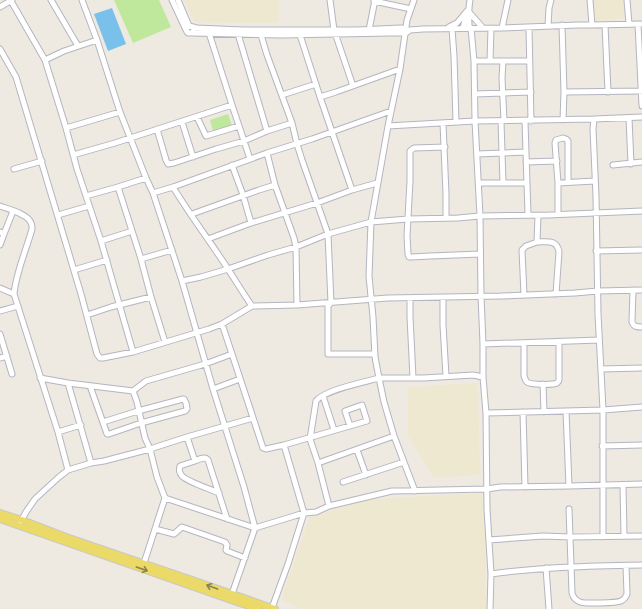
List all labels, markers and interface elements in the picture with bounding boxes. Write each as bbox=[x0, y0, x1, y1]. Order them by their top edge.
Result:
one-way arrow bbox=[136, 566, 149, 573]
one-way arrow bbox=[207, 582, 219, 590]

